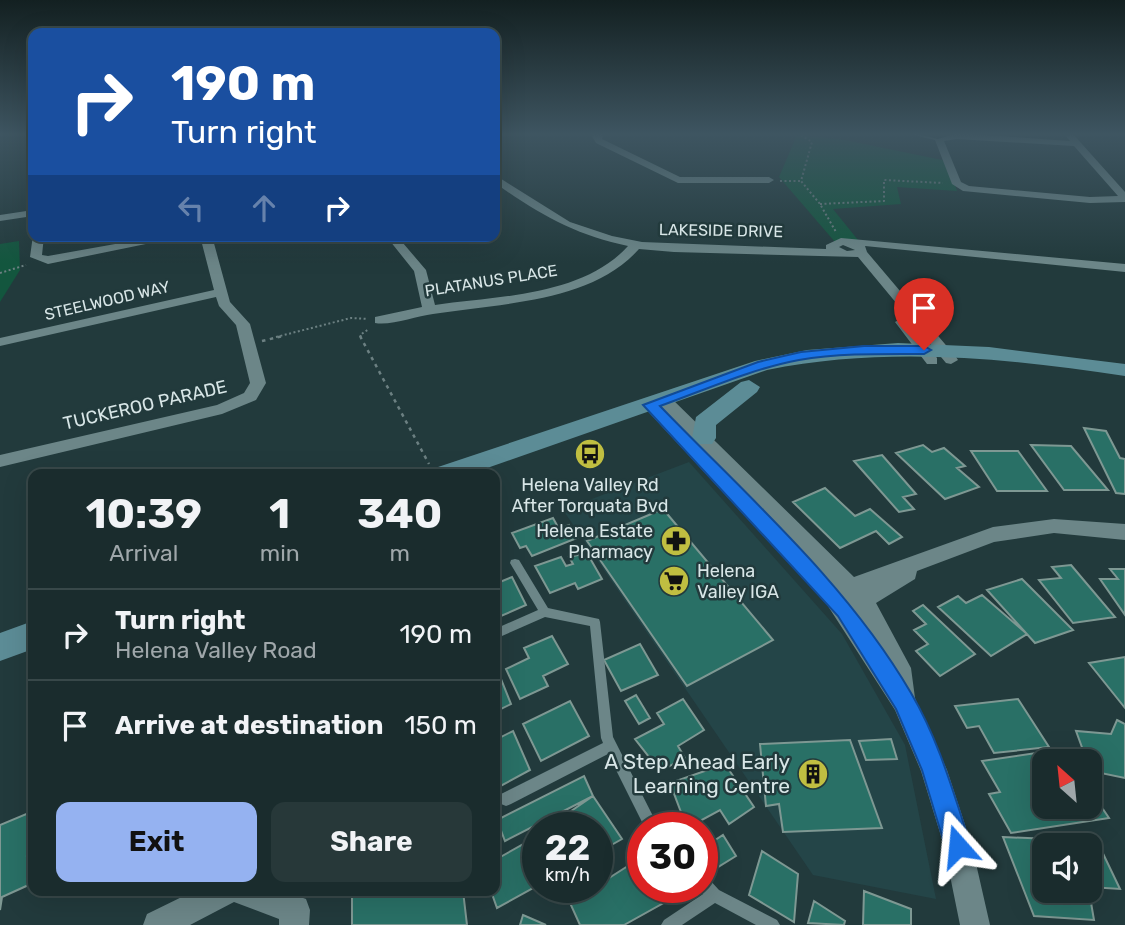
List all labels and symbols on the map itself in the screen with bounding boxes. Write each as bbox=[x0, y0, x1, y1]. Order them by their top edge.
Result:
street label: LAKESIDE DRIVE bbox=[659, 220, 783, 241]
street label: PLATANUS PLACE bbox=[423, 261, 559, 300]
street label: STEELWOOD WAY bbox=[43, 277, 172, 324]
pin bbox=[894, 278, 954, 350]
street label: TUCKEROO PARADE bbox=[61, 375, 229, 435]
bus stop icon: Helena Valley Rd After Torquata Bvd bbox=[573, 437, 607, 471]
place label: Helena Valley Rd After Torquata Bvd bbox=[512, 474, 668, 517]
place label: Helena Estate Pharmacy bbox=[536, 520, 653, 563]
pharmacy icon: Helena Estate Pharmacy bbox=[659, 524, 693, 558]
place label: Helena Valley IGA bbox=[697, 560, 779, 603]
supermarket icon: Helena Valley IGA bbox=[657, 564, 691, 598]
place label: A Step Ahead Early Learning Centre bbox=[604, 749, 790, 798]
north arrow bbox=[1032, 749, 1102, 819]
building icon: A Step Ahead Early Learning Centre bbox=[796, 757, 830, 791]
position arrow bbox=[921, 809, 995, 883]
speed limit sign: 30 bbox=[627, 812, 718, 903]

